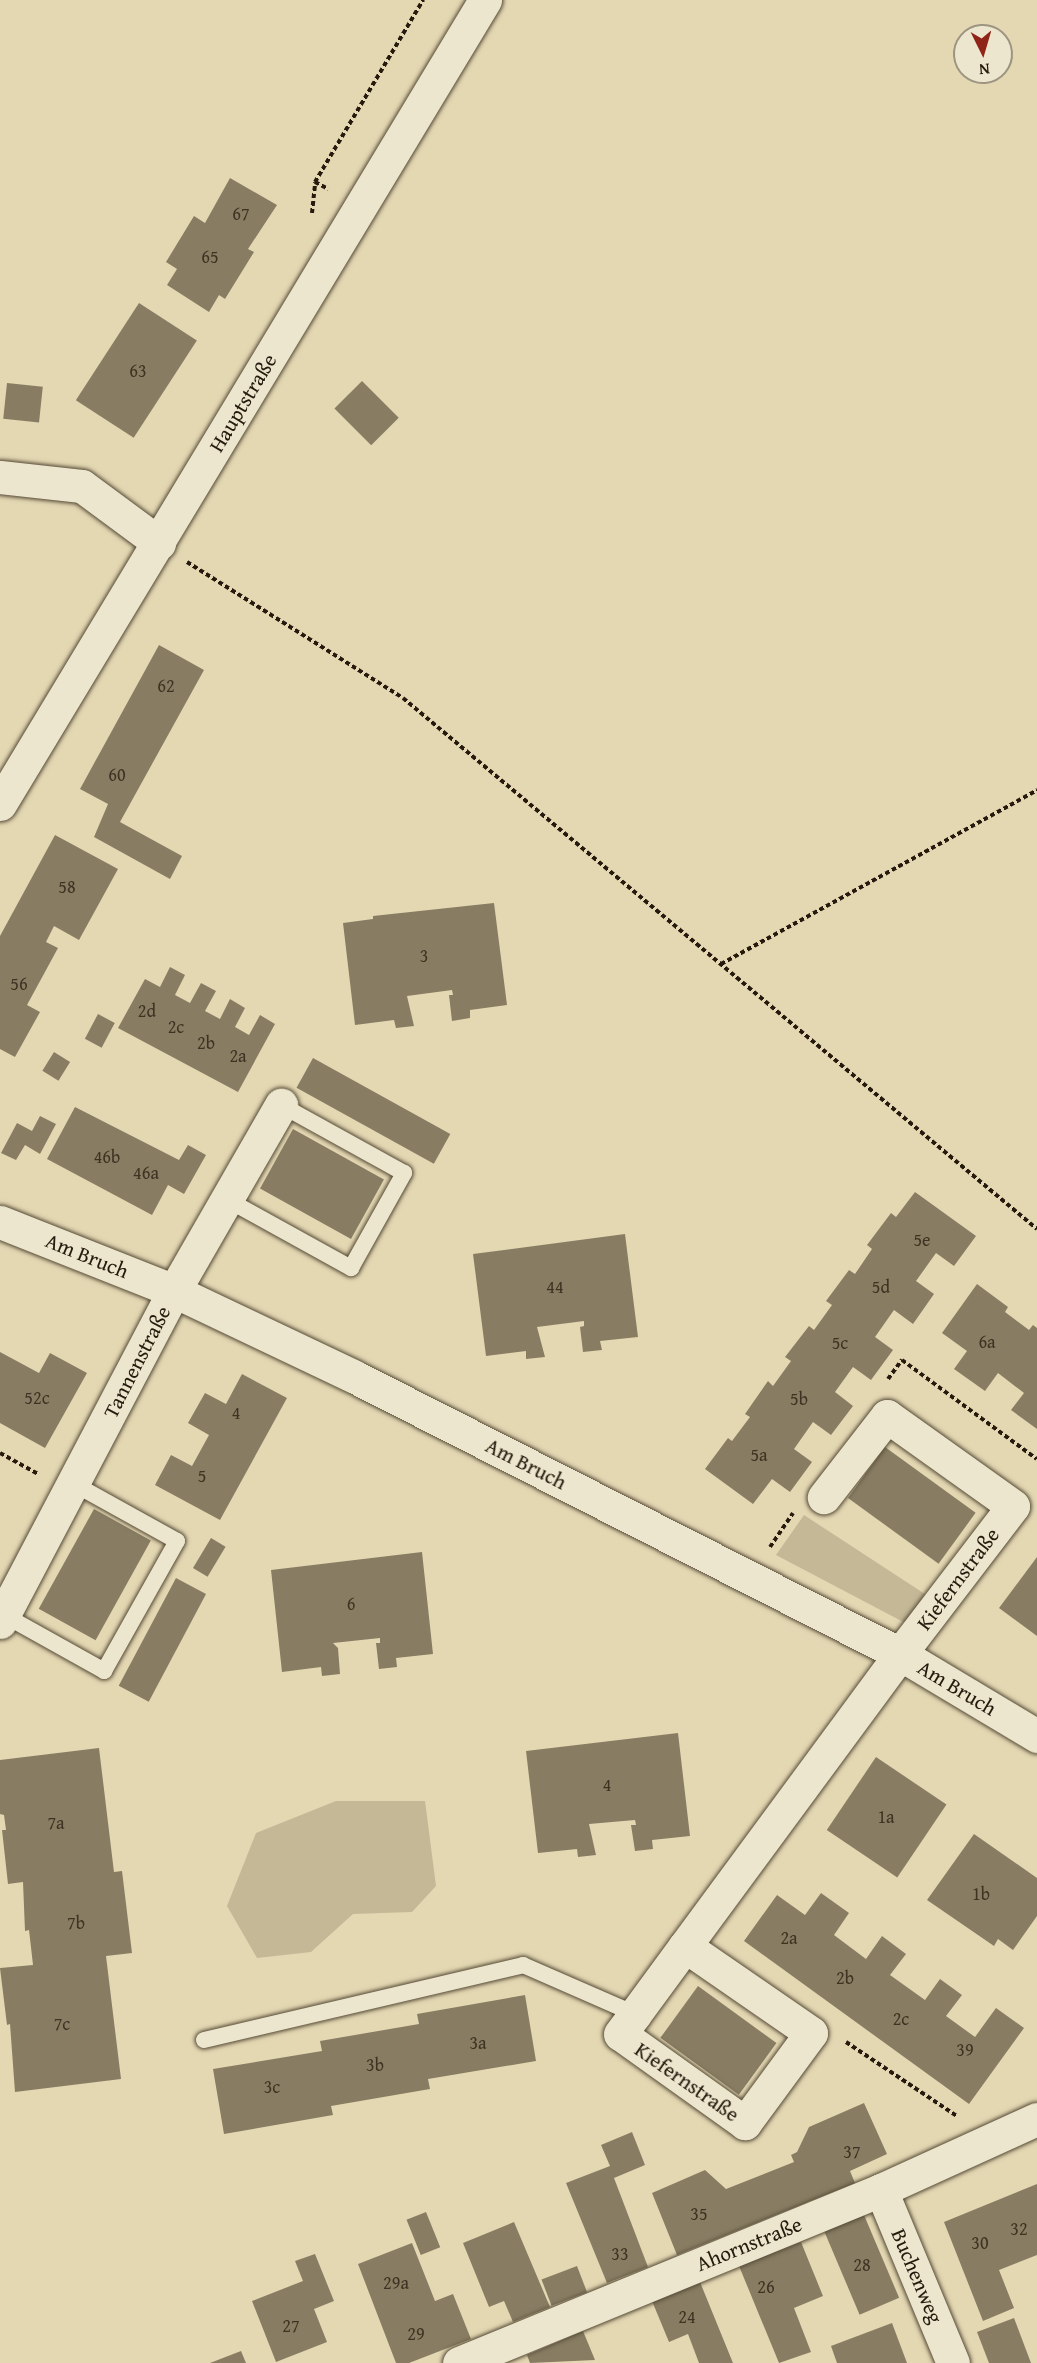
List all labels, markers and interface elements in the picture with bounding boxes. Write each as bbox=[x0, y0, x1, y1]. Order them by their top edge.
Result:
north arrow bbox=[953, 24, 1013, 84]
text: N bbox=[978, 58, 991, 82]
house number: 67 bbox=[232, 203, 250, 225]
house number: 65 bbox=[201, 246, 219, 268]
street label: Hauptstraße bbox=[204, 349, 282, 457]
house number: 63 bbox=[129, 360, 147, 382]
house number: 62 bbox=[157, 675, 175, 697]
house number: 60 bbox=[108, 764, 126, 786]
house number: 58 bbox=[58, 876, 76, 898]
house number: 3 bbox=[420, 945, 428, 967]
house number: 56 bbox=[10, 973, 28, 995]
house number: 2d bbox=[138, 1000, 156, 1022]
house number: 2c bbox=[168, 1016, 184, 1038]
house number: 2b bbox=[197, 1032, 215, 1054]
house number: 2a bbox=[229, 1045, 247, 1067]
house number: 46b bbox=[94, 1146, 120, 1168]
house number: 46a bbox=[133, 1162, 159, 1184]
street label: Am Bruch bbox=[42, 1228, 132, 1284]
house number: 5e bbox=[913, 1229, 931, 1251]
house number: 44 bbox=[546, 1276, 564, 1298]
house number: 5d bbox=[872, 1276, 890, 1298]
street label: Tannenstraße bbox=[98, 1302, 176, 1422]
house number: 6a bbox=[978, 1331, 996, 1353]
house number: 5c bbox=[832, 1332, 848, 1354]
house number: 52c bbox=[24, 1387, 50, 1409]
house number: 5b bbox=[790, 1388, 808, 1410]
house number: 4 bbox=[232, 1402, 240, 1424]
street label: Am Bruch bbox=[481, 1433, 571, 1495]
house number: 5a bbox=[750, 1444, 768, 1466]
house number: 5 bbox=[198, 1465, 206, 1487]
street label: Kiefernstraße bbox=[911, 1523, 1005, 1635]
house number: 6 bbox=[347, 1593, 355, 1615]
street label: Am Bruch bbox=[913, 1655, 1001, 1721]
house number: 4 bbox=[603, 1774, 611, 1796]
house number: 1a bbox=[877, 1806, 895, 1828]
house number: 7a bbox=[47, 1812, 65, 1834]
house number: 1b bbox=[972, 1883, 990, 1905]
house number: 7b bbox=[67, 1912, 85, 1934]
house number: 2a bbox=[780, 1927, 798, 1949]
house number: 2b bbox=[836, 1967, 854, 1989]
house number: 2c bbox=[893, 2008, 909, 2030]
house number: 7c bbox=[54, 2013, 70, 2035]
house number: 3a bbox=[469, 2032, 487, 2054]
street label: Kiefernstraße bbox=[630, 2037, 744, 2127]
house number: 39 bbox=[956, 2039, 974, 2061]
house number: 3b bbox=[366, 2054, 384, 2076]
house number: 3c bbox=[264, 2076, 280, 2098]
house number: 37 bbox=[843, 2141, 861, 2163]
house number: 35 bbox=[690, 2203, 708, 2225]
street label: Ahornstraße bbox=[692, 2211, 806, 2277]
house number: 32 bbox=[1010, 2218, 1028, 2240]
street label: Buchenweg bbox=[886, 2225, 948, 2327]
house number: 30 bbox=[971, 2232, 989, 2254]
house number: 33 bbox=[611, 2243, 629, 2265]
house number: 28 bbox=[853, 2254, 871, 2276]
house number: 29a bbox=[383, 2272, 409, 2294]
house number: 26 bbox=[757, 2276, 775, 2298]
house number: 24 bbox=[678, 2306, 696, 2328]
house number: 27 bbox=[282, 2315, 300, 2337]
house number: 29 bbox=[407, 2323, 425, 2345]

